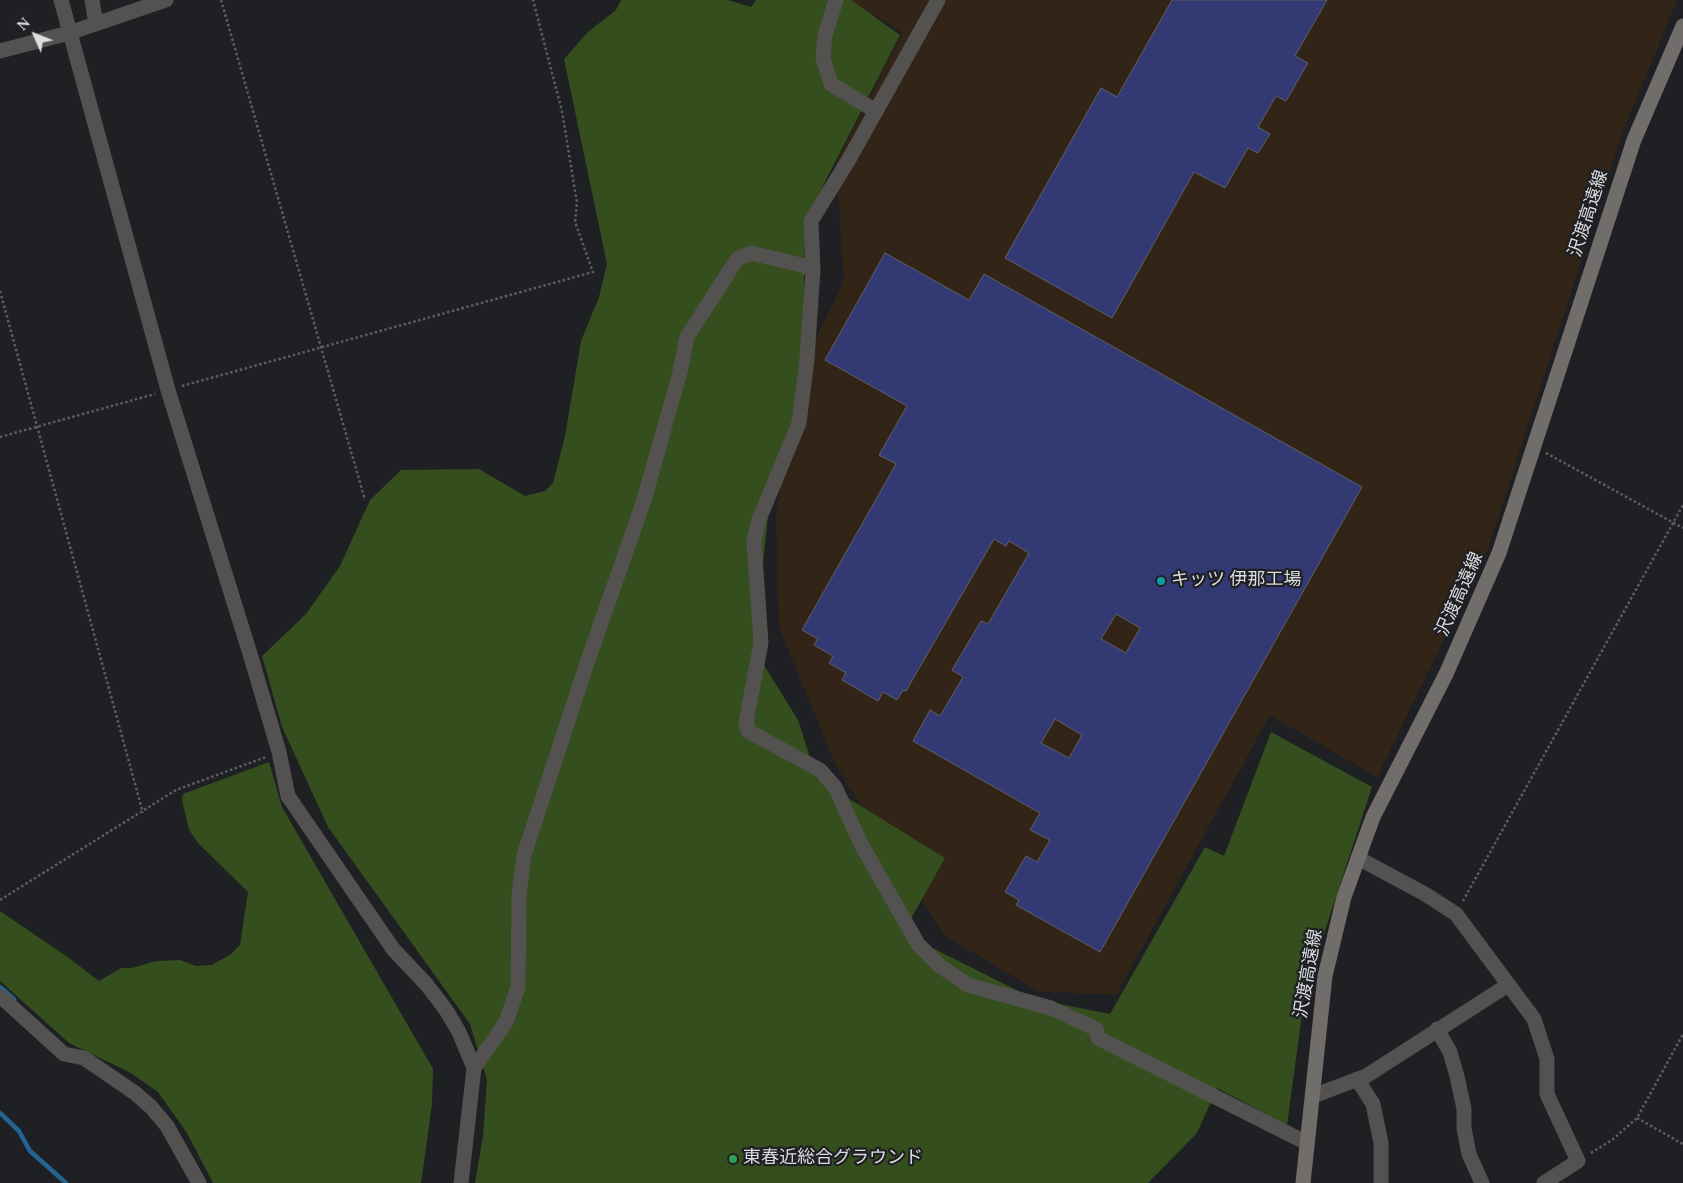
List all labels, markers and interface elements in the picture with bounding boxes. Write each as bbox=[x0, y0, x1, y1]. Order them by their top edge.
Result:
north arrow bbox=[10, 10, 60, 60]
text: N bbox=[12, 13, 35, 36]
street label: 沢渡高遠線 bbox=[1566, 168, 1614, 260]
street label: 沢渡高遠線 bbox=[1433, 549, 1489, 641]
place label: キッツ 伊那工場 bbox=[1171, 570, 1301, 592]
marker: キッツ 伊那工場 bbox=[1155, 575, 1167, 587]
street label: 沢渡高遠線 bbox=[1292, 928, 1328, 1020]
place label: 東春近総合グラウンド bbox=[743, 1148, 923, 1170]
marker: 東春近総合グラウンド bbox=[727, 1153, 739, 1165]

